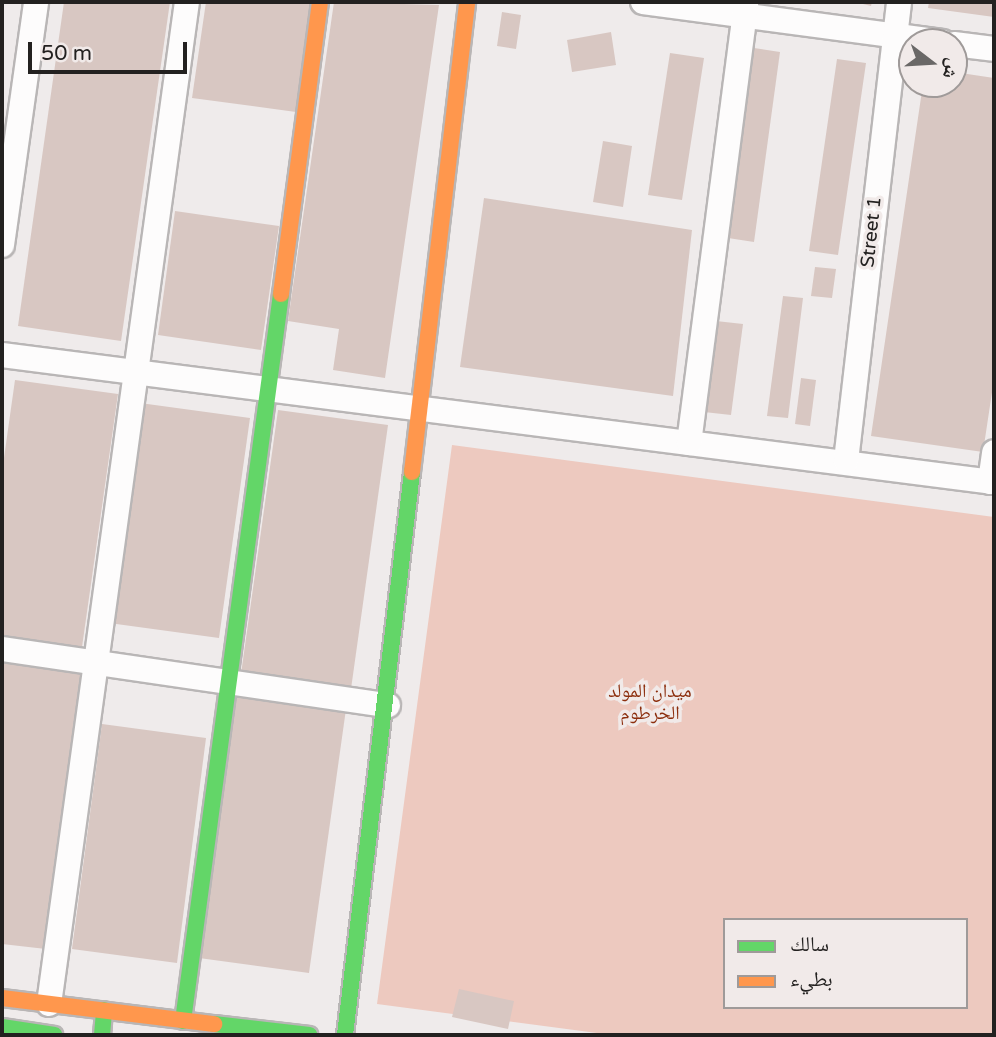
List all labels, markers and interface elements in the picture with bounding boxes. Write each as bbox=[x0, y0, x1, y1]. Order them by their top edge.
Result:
scale bar bbox=[32, 28, 191, 72]
north arrow bbox=[898, 28, 968, 98]
text: 50 m bbox=[41, 41, 92, 66]
text: ش bbox=[938, 56, 965, 81]
street label: Street 1 bbox=[857, 195, 887, 269]
park label: ميدان المولد الخرطوم bbox=[608, 681, 692, 725]
legend bbox=[723, 918, 968, 1009]
text: سالك bbox=[790, 932, 829, 957]
text: بطيء bbox=[790, 967, 833, 992]

